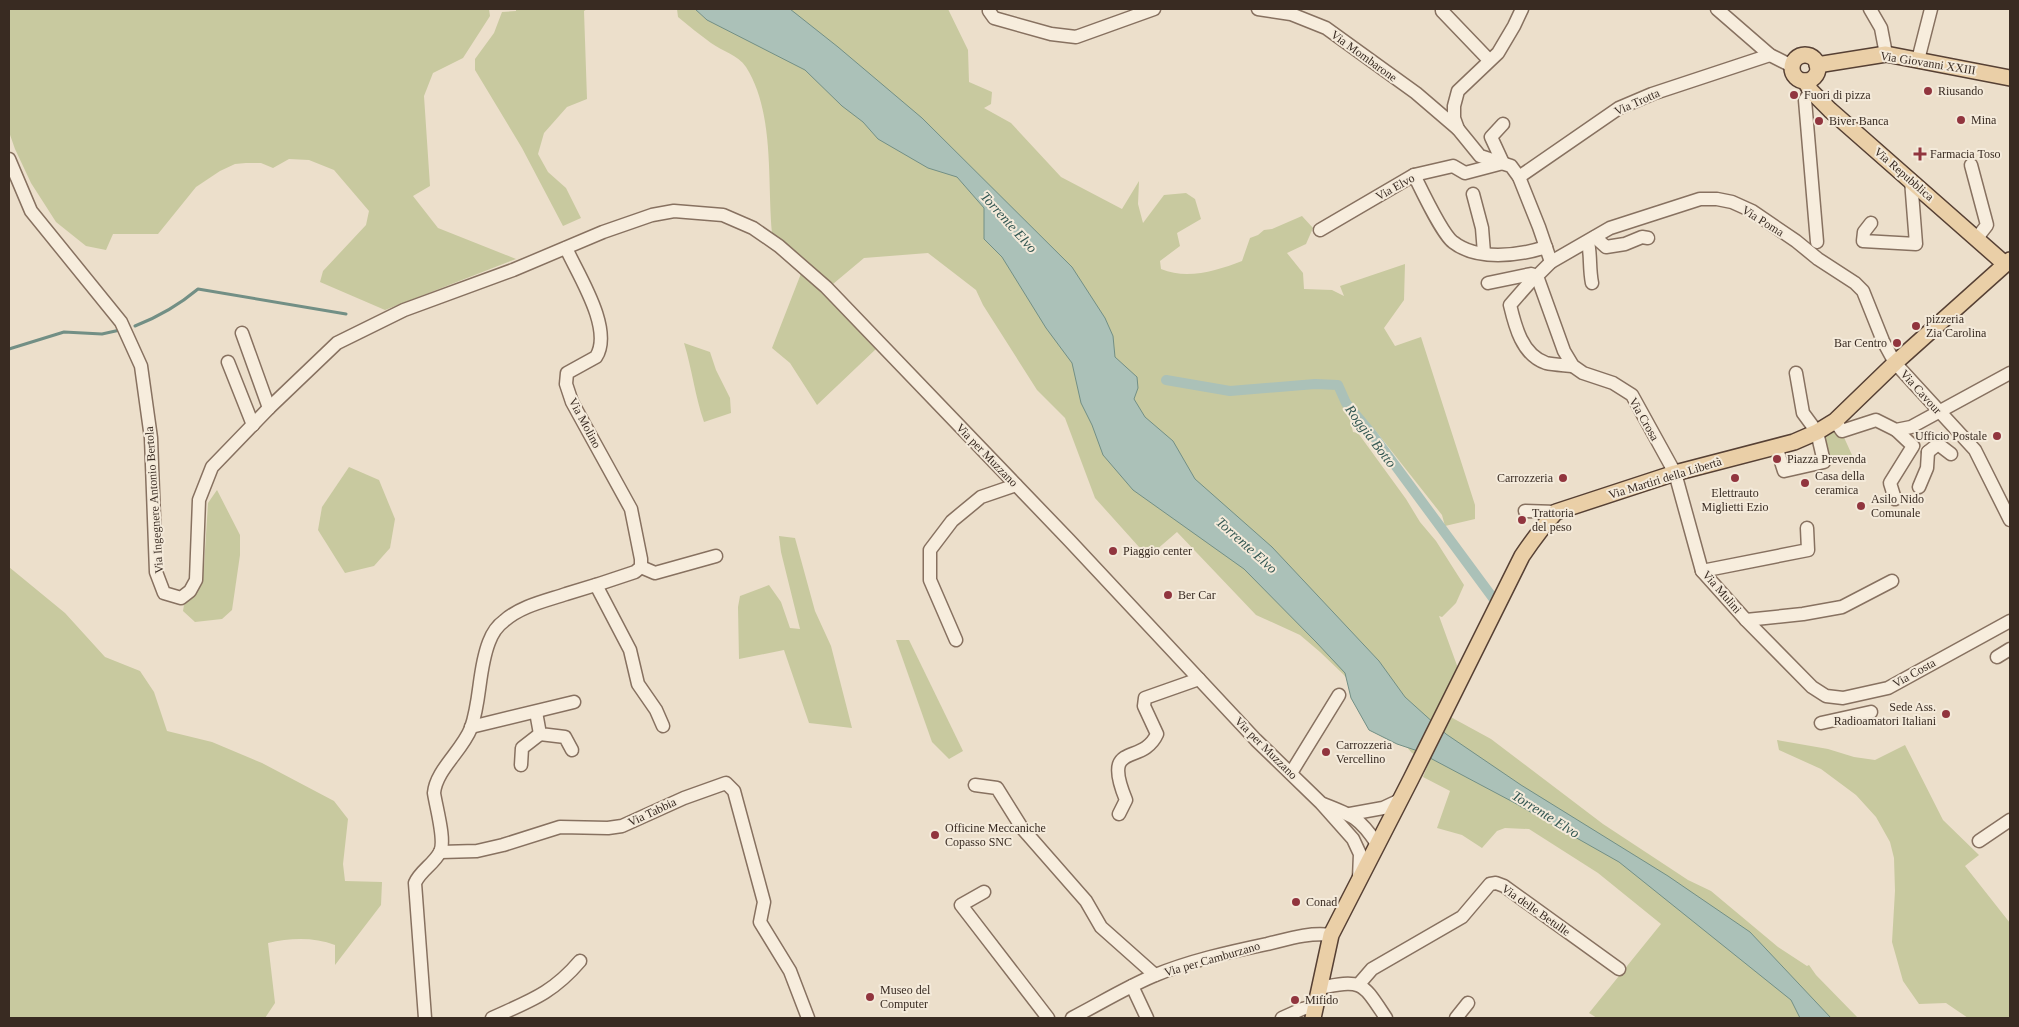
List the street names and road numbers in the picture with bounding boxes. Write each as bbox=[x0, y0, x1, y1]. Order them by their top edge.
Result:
street label: Via Mombarone bbox=[1328, 27, 1400, 85]
street label: Via Giovanni XXIII bbox=[1879, 49, 1977, 77]
street label: Via Trotta bbox=[1612, 86, 1663, 118]
street label: Via Repubblica bbox=[1871, 144, 1937, 204]
street label: Via Elvo bbox=[1373, 171, 1417, 203]
street label: Via Poma bbox=[1739, 203, 1787, 240]
street label: Via Cavour bbox=[1897, 367, 1945, 417]
street label: Via Molino bbox=[566, 395, 604, 451]
street label: Via Crosa bbox=[1626, 395, 1662, 444]
street label: Via per Muzzano bbox=[953, 420, 1021, 490]
street label: Via Ingegnere Antonio Bertola bbox=[142, 425, 166, 574]
street label: Via Martiri della Libertà bbox=[1607, 454, 1724, 502]
street label: Via Mulini bbox=[1700, 568, 1745, 617]
street label: Via Costa bbox=[1890, 655, 1939, 691]
street label: Via per Muzzano bbox=[1232, 714, 1300, 782]
street label: Via Tabbia bbox=[626, 794, 679, 829]
street label: Via delle Betulle bbox=[1499, 881, 1573, 939]
street label: Via per Camburzano bbox=[1162, 939, 1262, 979]

